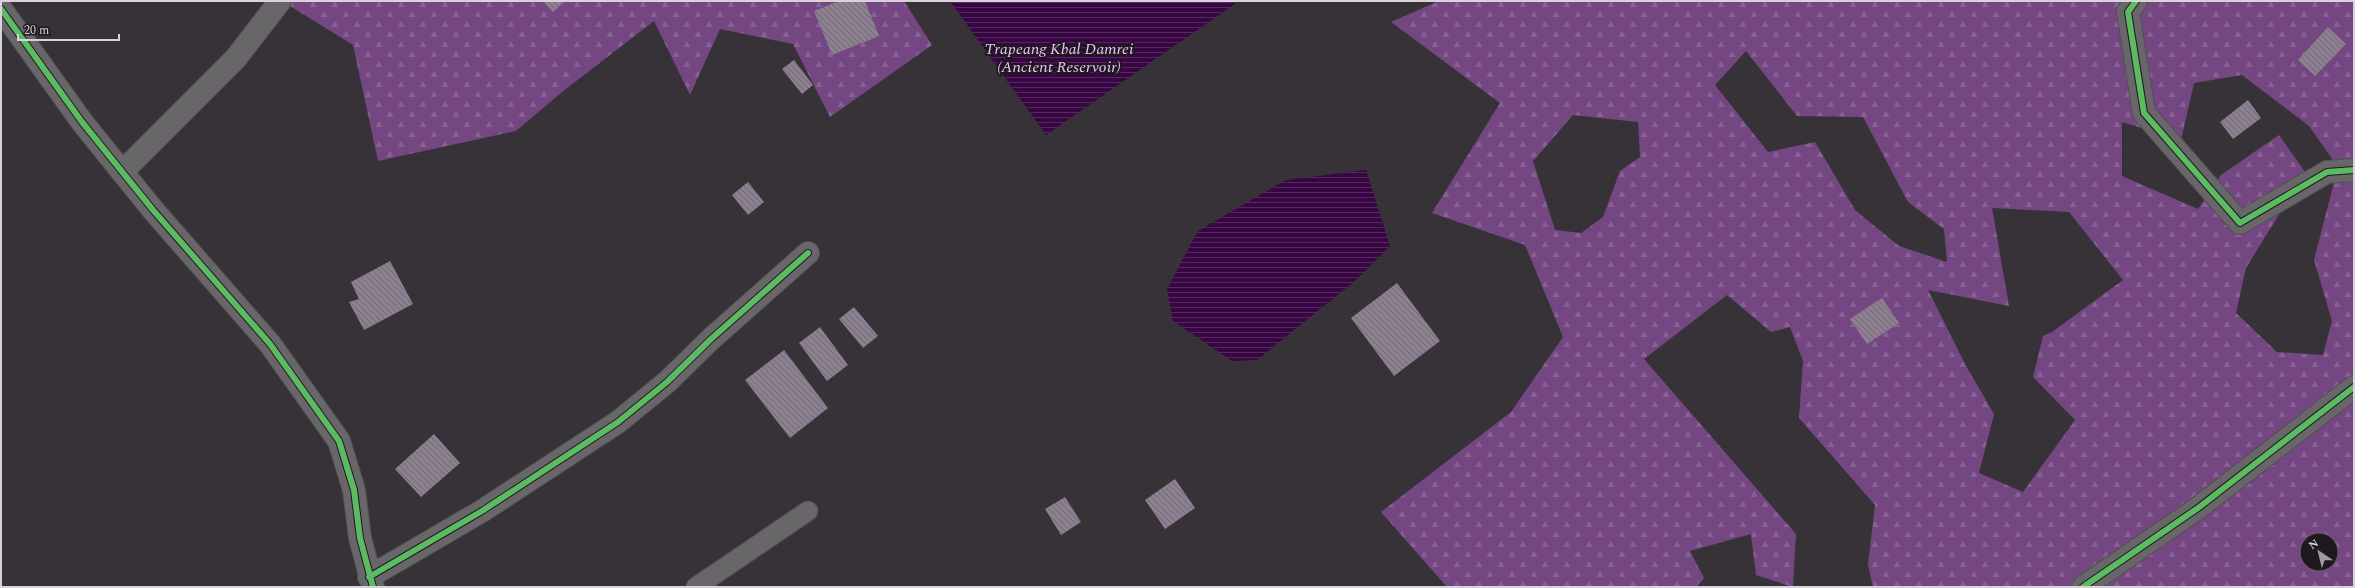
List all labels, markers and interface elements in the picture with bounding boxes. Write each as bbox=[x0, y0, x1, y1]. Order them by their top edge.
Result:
scale bar bbox=[18, 16, 119, 42]
text: 20 m bbox=[24, 21, 49, 40]
water label: Trapeang Kbal Damrei (Ancient Reservoir) bbox=[984, 37, 1134, 79]
north arrow bbox=[2299, 532, 2339, 572]
text: N bbox=[2305, 535, 2322, 554]

